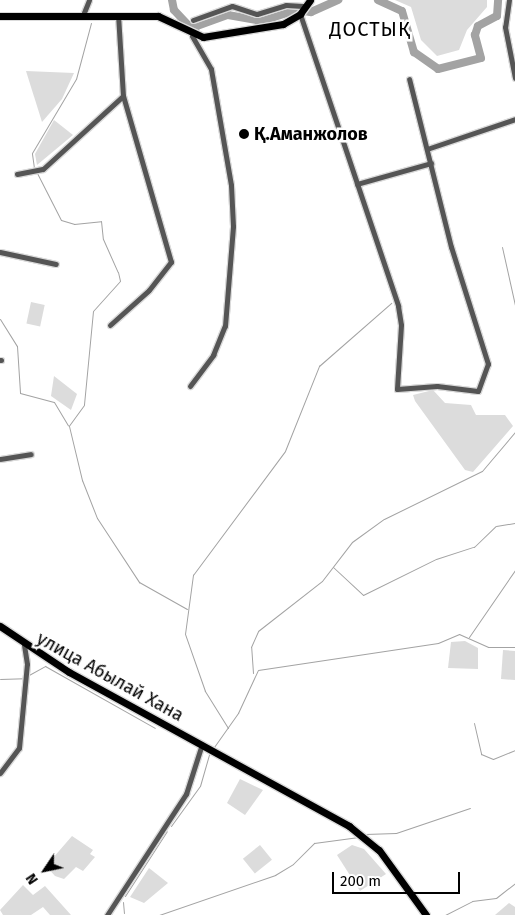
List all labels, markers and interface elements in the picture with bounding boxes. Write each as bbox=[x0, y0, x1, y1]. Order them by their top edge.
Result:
district label: ДОСТЫҚ bbox=[328, 17, 412, 41]
place label: Қ.Аманжолов bbox=[254, 123, 368, 145]
marker: Қ.Аманжолов bbox=[238, 128, 250, 140]
street label: улица Абылай Хана bbox=[33, 628, 187, 726]
north arrow bbox=[20, 845, 70, 895]
scale bar bbox=[335, 862, 462, 894]
text: N bbox=[23, 870, 42, 887]
text: 200 m bbox=[340, 872, 381, 890]

